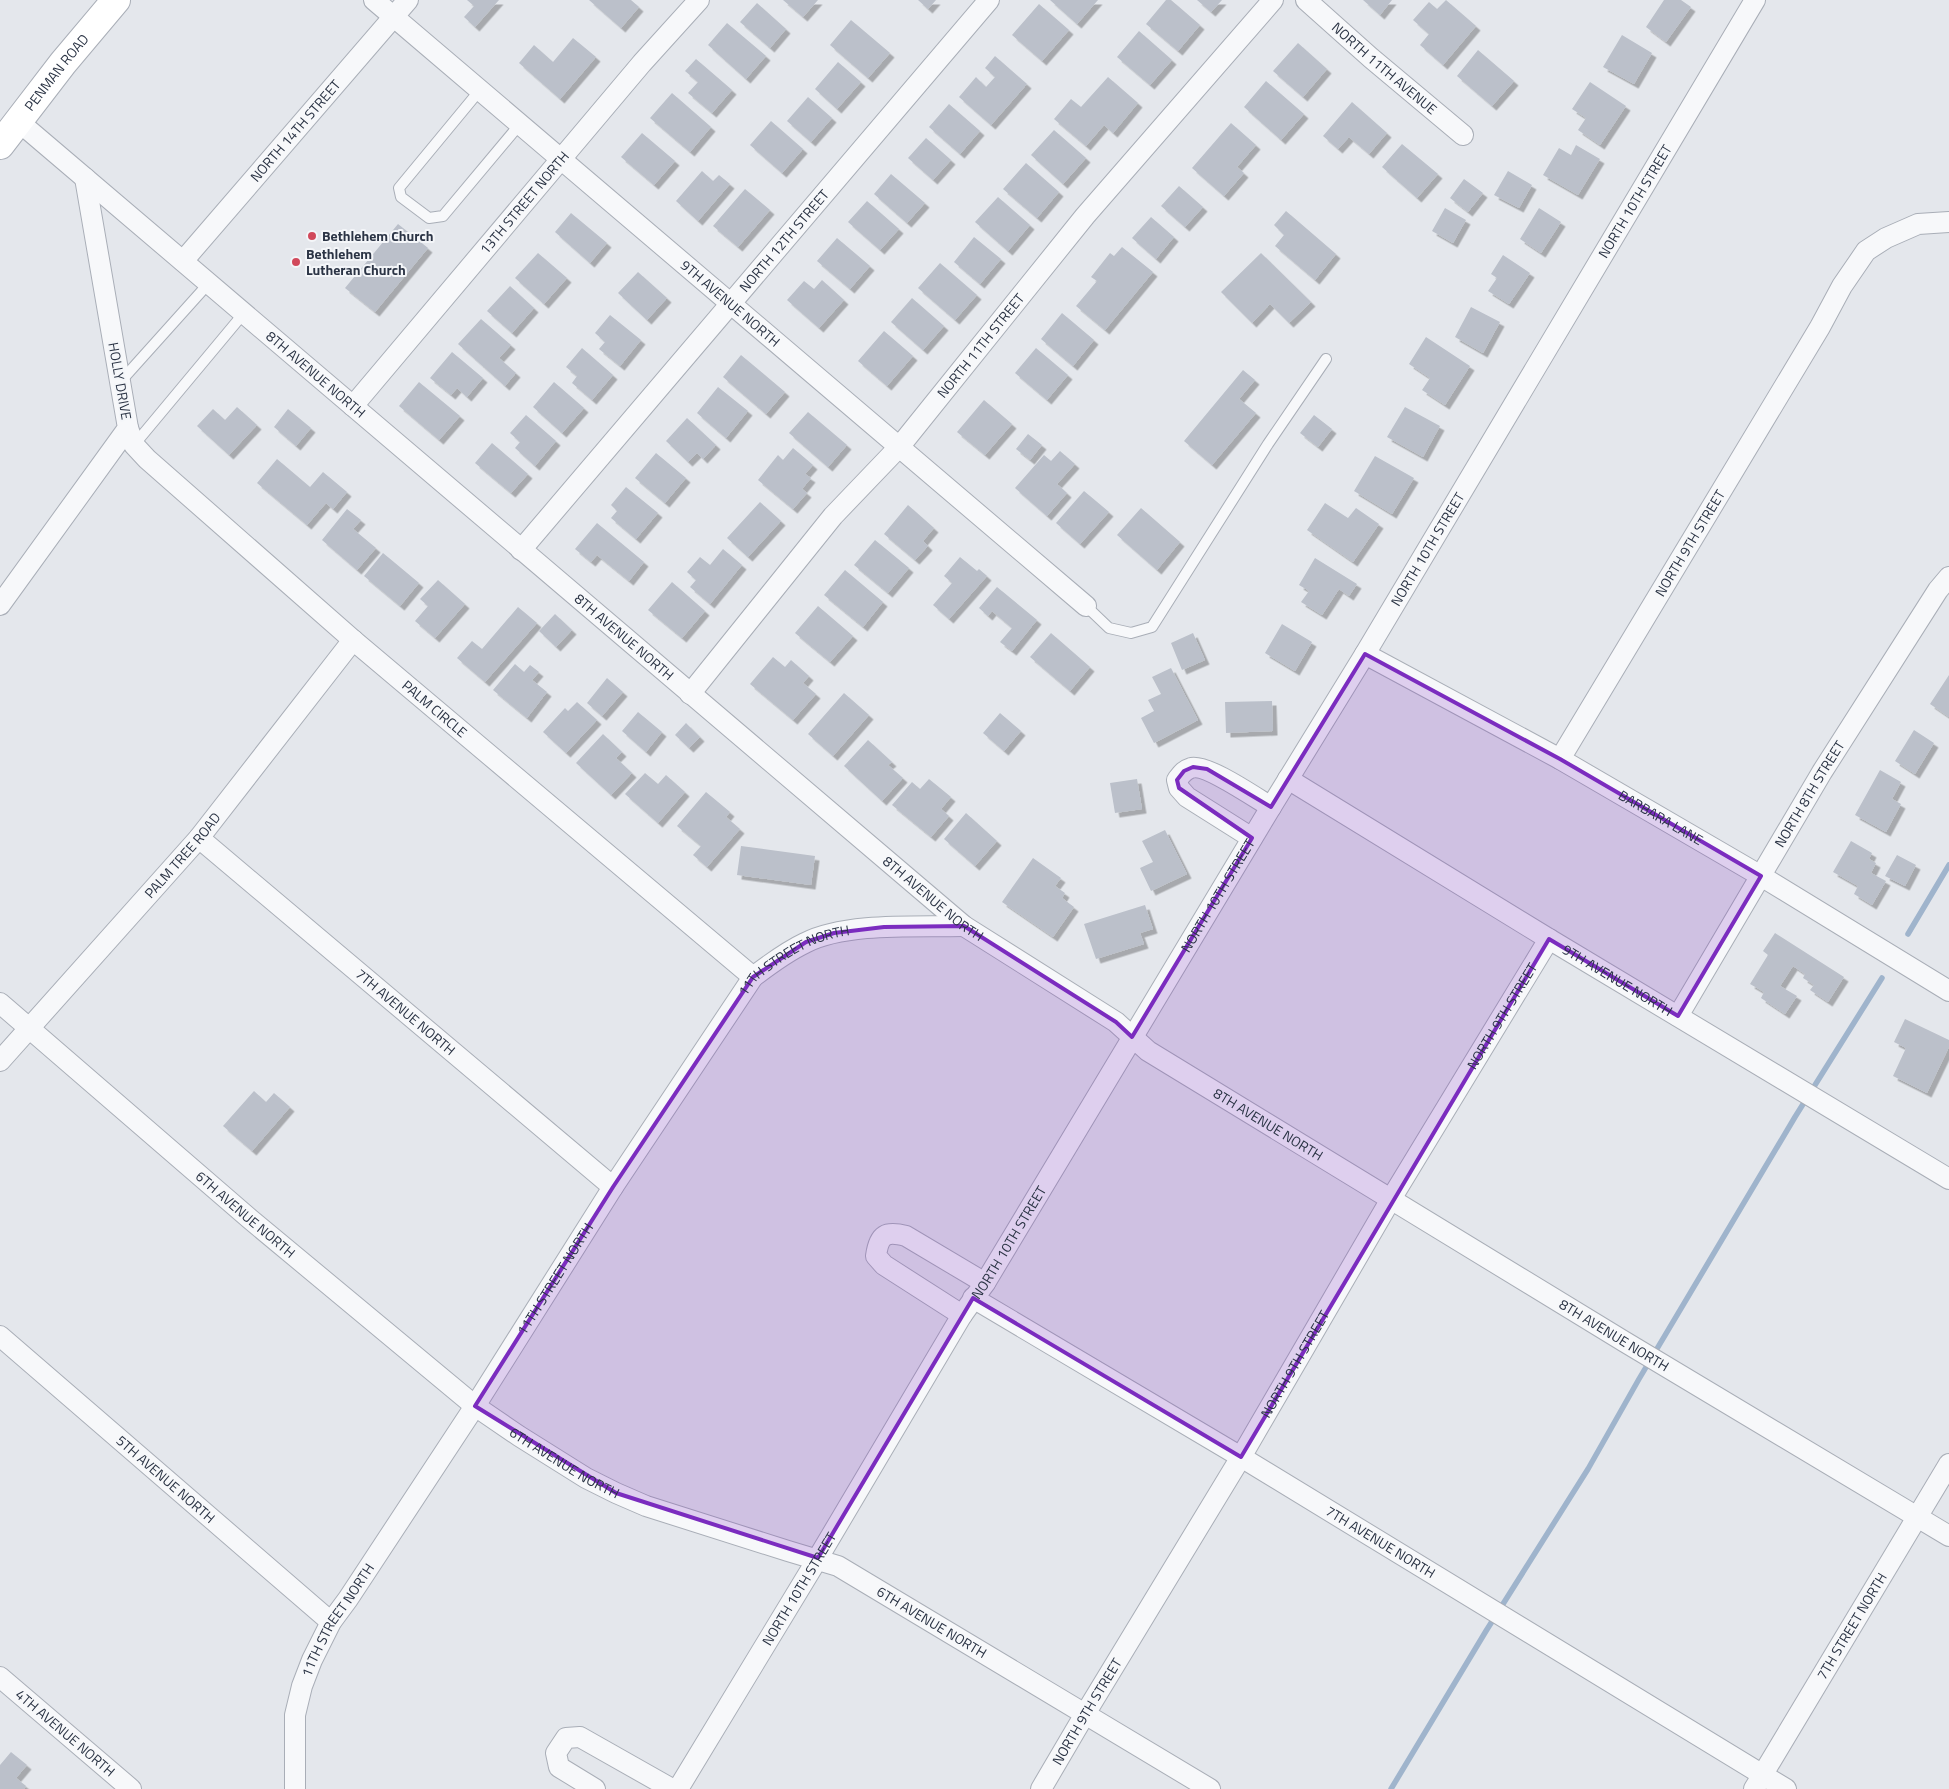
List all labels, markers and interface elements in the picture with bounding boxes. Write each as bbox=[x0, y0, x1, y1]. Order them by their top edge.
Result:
street label: NORTH 11TH AVENUE bbox=[1327, 17, 1442, 119]
street label: PENMAN ROAD bbox=[19, 29, 93, 115]
street label: NORTH 14TH STREET bbox=[245, 74, 345, 186]
street label: NORTH 10TH STREET bbox=[1592, 140, 1677, 262]
street label: 13TH STREET NORTH bbox=[474, 146, 574, 258]
street label: NORTH 12TH STREET bbox=[734, 184, 834, 296]
place label: Bethlehem Church bbox=[322, 225, 433, 246]
marker: Bethlehem Church bbox=[306, 230, 318, 242]
place label: Bethlehem Lutheran Church bbox=[306, 243, 406, 280]
street label: 9TH AVENUE NORTH bbox=[676, 254, 785, 351]
marker: Bethlehem Lutheran Church bbox=[290, 256, 302, 268]
street label: NORTH 11TH STREET bbox=[932, 288, 1029, 402]
street label: 8TH AVENUE NORTH bbox=[262, 326, 371, 423]
street label: HOLLY DRIVE bbox=[103, 340, 138, 422]
street label: NORTH 9TH STREET bbox=[1649, 485, 1730, 600]
street label: NORTH 10TH STREET bbox=[1385, 487, 1470, 610]
street label: 8TH AVENUE NORTH bbox=[570, 588, 679, 685]
street label: PALM CIRCLE bbox=[398, 675, 472, 742]
street label: NORTH 8TH STREET bbox=[1769, 736, 1850, 851]
street label: BARBARA LANE bbox=[1615, 784, 1707, 850]
street label: PALM TREE ROAD bbox=[139, 808, 225, 903]
street label: NORTH 10TH STREET bbox=[1175, 834, 1260, 956]
street label: 8TH AVENUE NORTH bbox=[879, 850, 988, 946]
street label: 11TH STREET NORTH bbox=[732, 919, 851, 1000]
street label: 9TH AVENUE NORTH bbox=[1559, 938, 1677, 1021]
street label: NORTH 9TH STREET bbox=[1461, 958, 1543, 1073]
street label: 7TH AVENUE NORTH bbox=[351, 963, 460, 1060]
street label: 8TH AVENUE NORTH bbox=[1210, 1082, 1327, 1165]
street label: 6TH AVENUE NORTH bbox=[191, 1166, 300, 1263]
street label: NORTH 10TH STREET bbox=[966, 1181, 1051, 1303]
street label: 11TH STREET NORTH bbox=[511, 1218, 598, 1339]
street label: 8TH AVENUE NORTH bbox=[1555, 1293, 1673, 1376]
street label: NORTH 9TH STREET bbox=[1255, 1306, 1334, 1422]
street label: 6TH AVENUE NORTH bbox=[505, 1421, 623, 1503]
street label: 5TH AVENUE NORTH bbox=[112, 1430, 220, 1528]
street label: 7TH AVENUE NORTH bbox=[1322, 1500, 1440, 1583]
street label: NORTH 10TH STREET bbox=[756, 1527, 841, 1649]
street label: 11TH STREET NORTH bbox=[296, 1559, 379, 1680]
street label: 7TH STREET NORTH bbox=[1811, 1568, 1892, 1683]
street label: 6TH AVENUE NORTH bbox=[873, 1581, 991, 1663]
street label: NORTH 9TH STREET bbox=[1046, 1653, 1127, 1769]
street label: 4TH AVENUE NORTH bbox=[11, 1684, 120, 1781]

